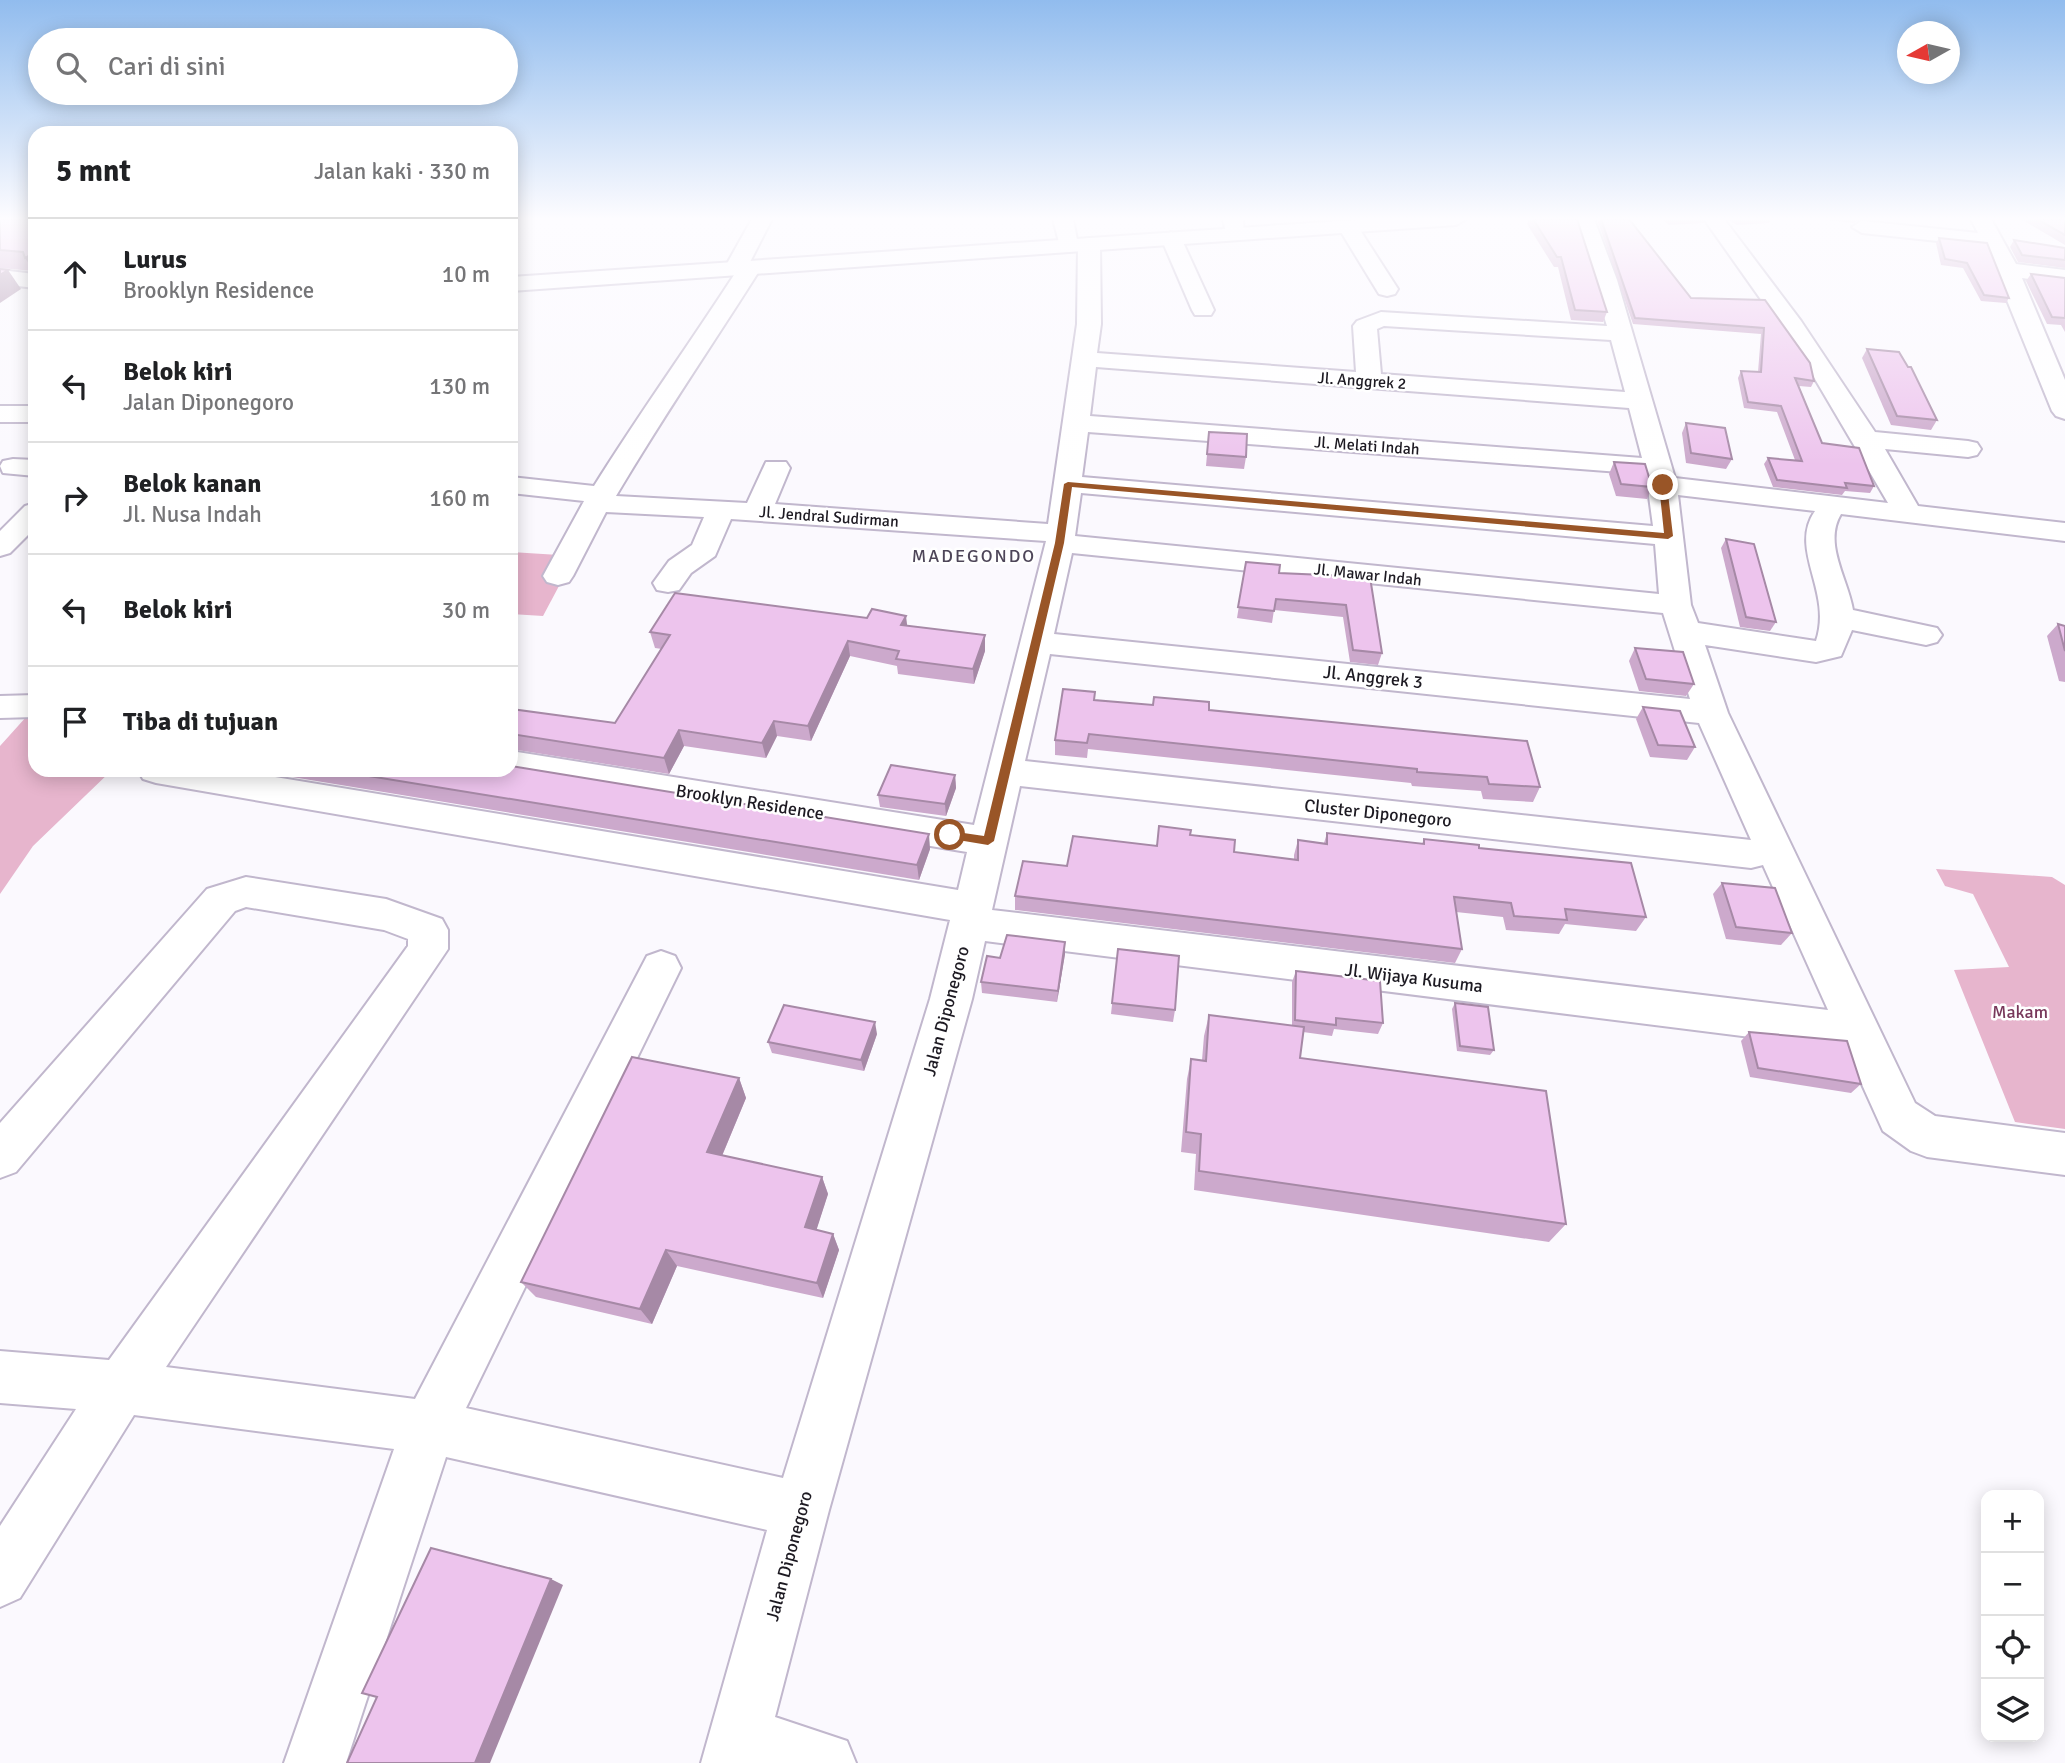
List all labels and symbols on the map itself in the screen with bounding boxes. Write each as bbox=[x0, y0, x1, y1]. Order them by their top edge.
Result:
north arrow bbox=[1897, 21, 1960, 84]
street label: Jl. Anggrek 2 bbox=[1317, 368, 1407, 394]
street label: Jl. Melati Indah bbox=[1314, 432, 1420, 460]
route end bbox=[1647, 469, 1678, 500]
street label: Jl. Jendral Sudirman bbox=[758, 502, 899, 532]
district label: MADEGONDO bbox=[912, 545, 1036, 567]
street label: Jl. Mawar Indah bbox=[1313, 559, 1423, 591]
street label: Jl. Anggrek 3 bbox=[1322, 661, 1424, 693]
street label: Brooklyn Residence bbox=[674, 779, 826, 825]
street label: Cluster Diponegoro bbox=[1303, 794, 1453, 832]
route start bbox=[934, 819, 965, 850]
street label: Jalan Diponegoro bbox=[918, 944, 974, 1078]
street label: Jl. Wijaya Kusuma bbox=[1344, 959, 1484, 997]
park label: Makam bbox=[1992, 1001, 2048, 1023]
street label: Jalan Diponegoro bbox=[761, 1489, 817, 1623]

